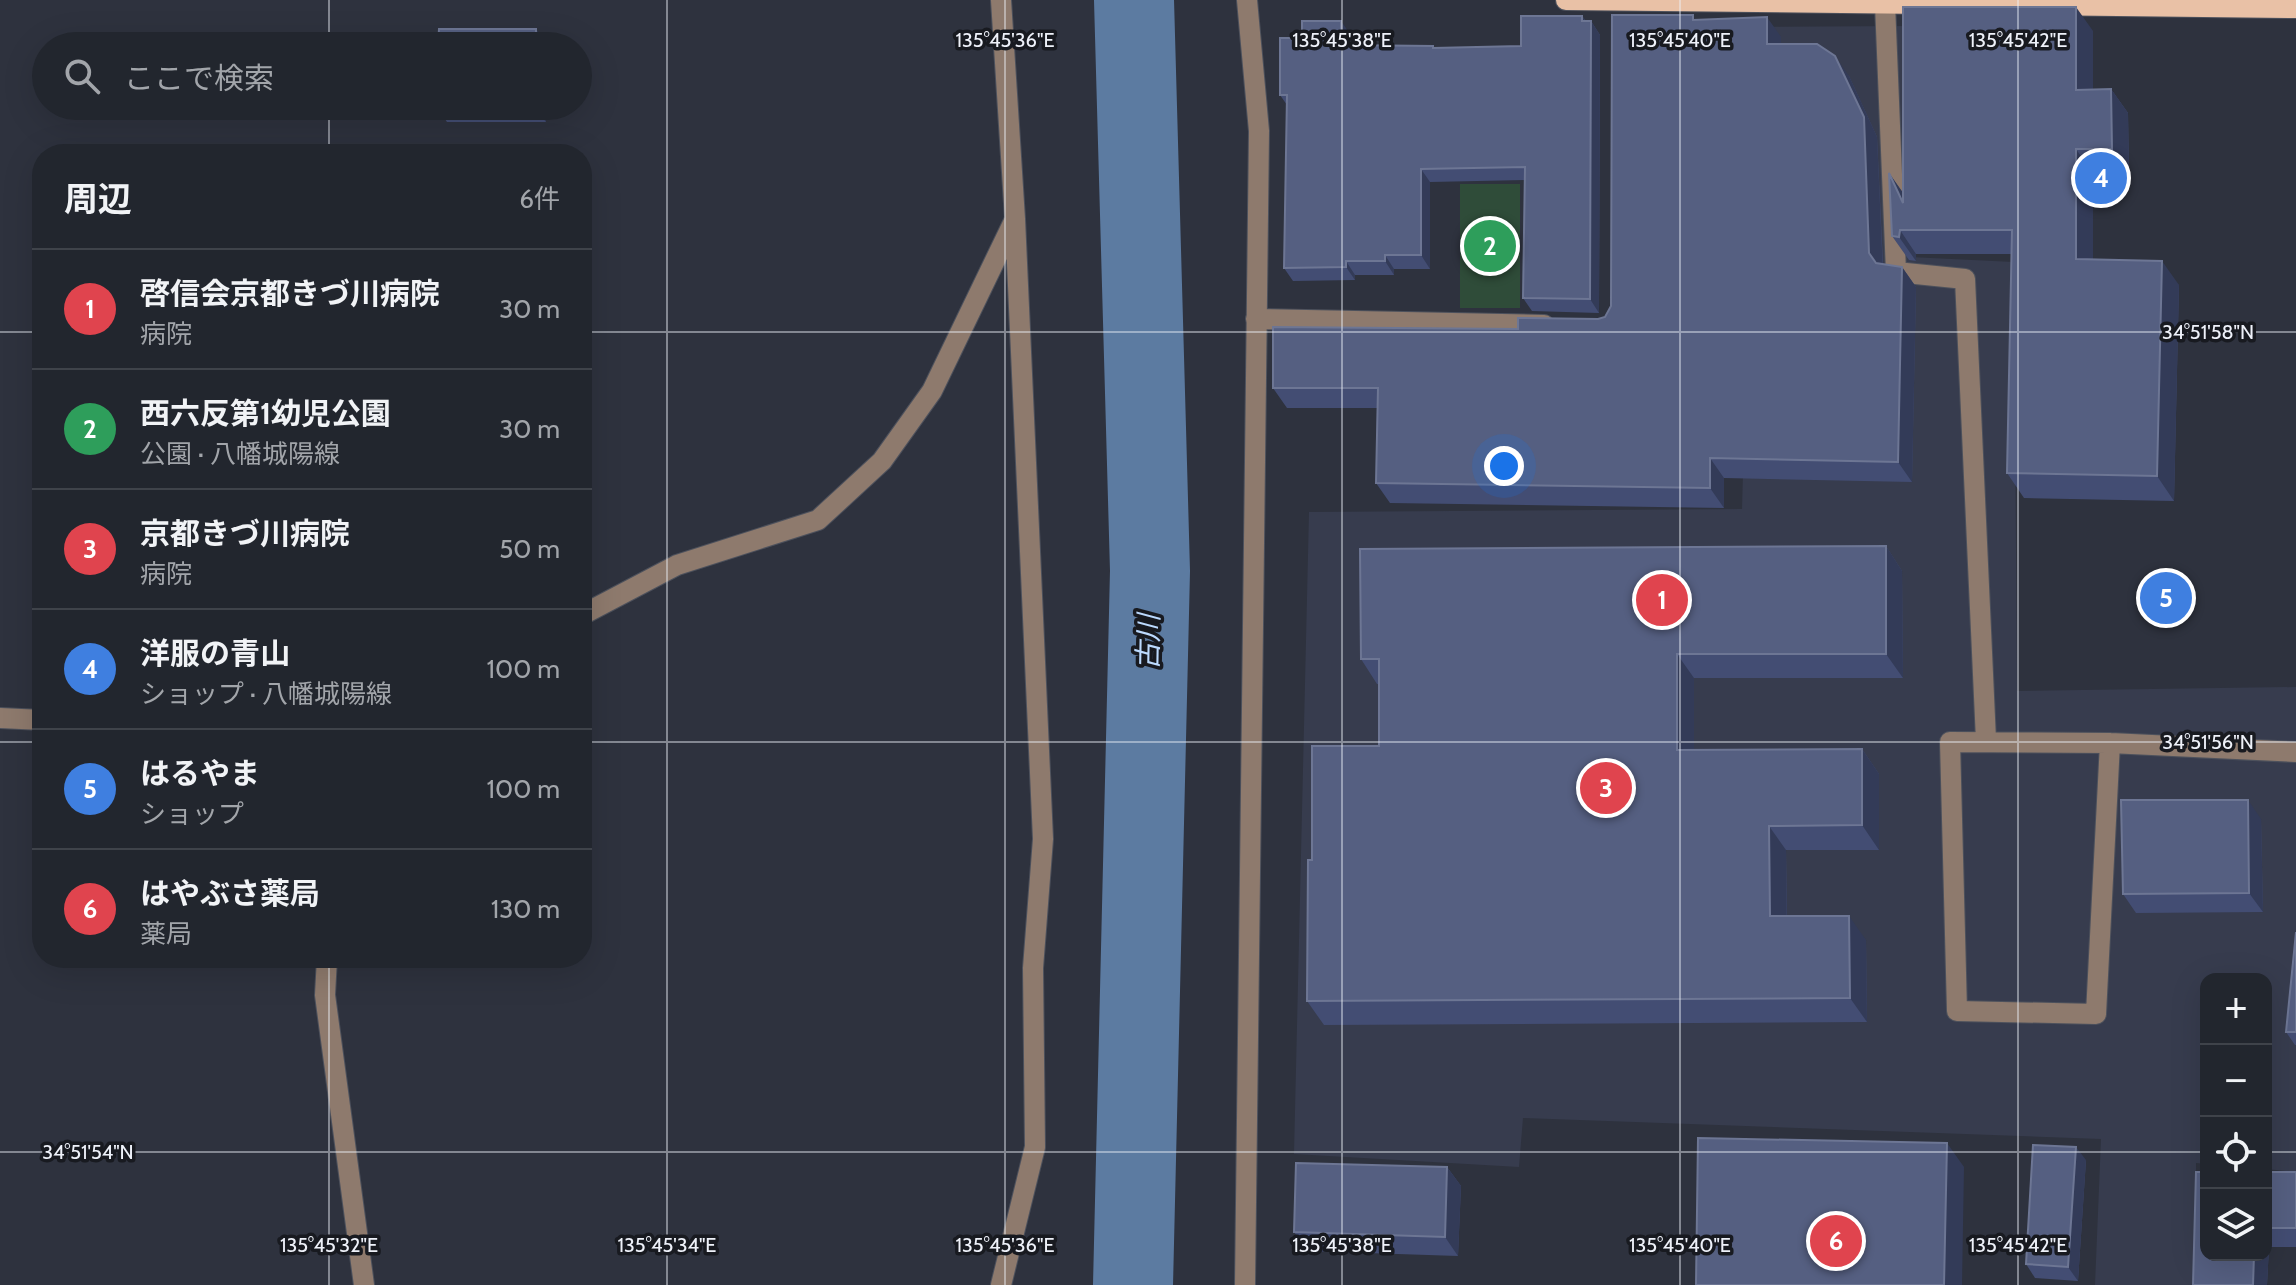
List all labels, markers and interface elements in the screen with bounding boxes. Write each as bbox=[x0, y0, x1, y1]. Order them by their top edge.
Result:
text: 135°45'36"E bbox=[956, 28, 1054, 52]
text: 135°45'38"E bbox=[1292, 28, 1392, 52]
text: 135°45'40"E bbox=[1629, 28, 1731, 52]
text: 135°45'42"E bbox=[1969, 28, 2067, 52]
search box bbox=[32, 32, 592, 120]
icon: search bbox=[60, 54, 104, 98]
text: ここで検索 bbox=[124, 60, 274, 97]
pin: 4 bbox=[2075, 148, 2127, 208]
text: 周辺 bbox=[64, 178, 132, 220]
text: 6件 bbox=[519, 183, 560, 215]
pin: 2 bbox=[1464, 216, 1516, 276]
text: 啓信会京都きづ川病院 bbox=[140, 275, 440, 312]
text: 1 bbox=[85, 293, 95, 325]
text: 30 m bbox=[499, 293, 560, 325]
text: 病院 bbox=[140, 318, 192, 350]
text: 34°51'58"N bbox=[2162, 320, 2254, 344]
text: 西六反第1幼児公園 bbox=[140, 395, 391, 432]
text: 2 bbox=[83, 413, 97, 445]
text: 30 m bbox=[499, 413, 560, 445]
text: 公園 · 八幡城陽線 bbox=[140, 438, 340, 470]
your location bbox=[1484, 446, 1524, 486]
text: 京都きづ川病院 bbox=[140, 515, 350, 552]
text: 3 bbox=[83, 533, 97, 565]
text: 50 m bbox=[499, 533, 560, 565]
text: 病院 bbox=[140, 558, 192, 590]
pin: 5 bbox=[2140, 568, 2192, 628]
pin: 1 bbox=[1636, 570, 1688, 630]
water label: 古川 bbox=[1131, 611, 1166, 670]
text: 洋服の青山 bbox=[140, 635, 290, 672]
text: 4 bbox=[82, 653, 98, 685]
text: 100 m bbox=[487, 653, 560, 685]
text: ショップ · 八幡城陽線 bbox=[140, 678, 392, 710]
text: 34°51'56"N bbox=[2162, 730, 2254, 754]
text: はるやま bbox=[140, 755, 260, 792]
pin: 3 bbox=[1580, 758, 1632, 818]
text: 5 bbox=[83, 773, 97, 805]
text: 100 m bbox=[487, 773, 560, 805]
text: ショップ bbox=[140, 798, 244, 830]
text: はやぶさ薬局 bbox=[140, 875, 320, 912]
text: 6 bbox=[83, 893, 97, 925]
text: 130 m bbox=[491, 893, 560, 925]
text: 薬局 bbox=[140, 918, 192, 950]
map controls bbox=[2200, 973, 2272, 1261]
button: + bbox=[2200, 973, 2272, 1045]
button: − bbox=[2200, 1045, 2272, 1117]
button: locate bbox=[2200, 1117, 2272, 1189]
text: 34°51'54"N bbox=[42, 1140, 134, 1164]
button: layers bbox=[2200, 1189, 2272, 1261]
pin: 6 bbox=[1810, 1211, 1862, 1271]
text: 135°45'32"E bbox=[280, 1233, 378, 1257]
text: 135°45'34"E bbox=[618, 1233, 716, 1257]
text: 135°45'36"E bbox=[956, 1233, 1054, 1257]
text: 135°45'38"E bbox=[1292, 1233, 1392, 1257]
text: 135°45'40"E bbox=[1629, 1233, 1731, 1257]
text: 135°45'42"E bbox=[1969, 1233, 2067, 1257]

